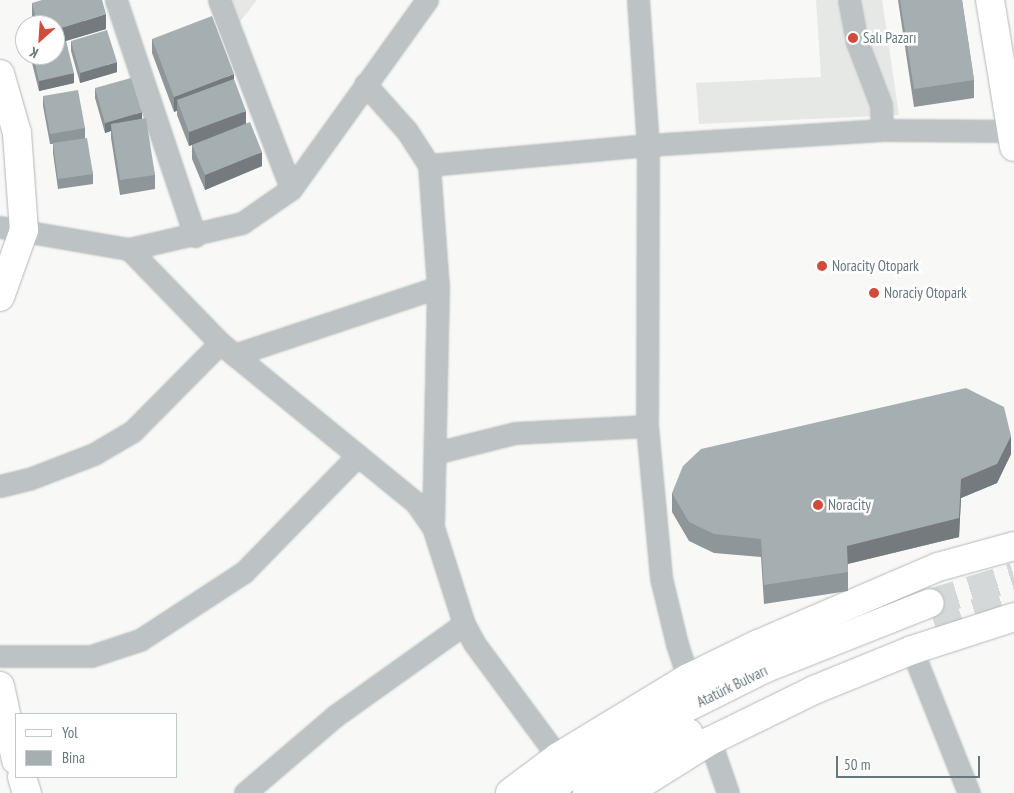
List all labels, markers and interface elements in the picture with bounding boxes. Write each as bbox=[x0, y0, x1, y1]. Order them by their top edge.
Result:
north arrow bbox=[15, 15, 65, 65]
place label: Salı Pazarı bbox=[863, 29, 916, 47]
marker: Salı Pazarı bbox=[847, 32, 859, 44]
text: K bbox=[27, 43, 41, 62]
place label: Noracity Otopark bbox=[832, 257, 919, 275]
marker: Noracity Otopark bbox=[816, 260, 828, 272]
place label: Noraciy Otopark bbox=[884, 284, 967, 302]
marker: Noraciy Otopark bbox=[868, 287, 880, 299]
place label: Noracity bbox=[828, 496, 871, 514]
marker: Noracity bbox=[812, 499, 824, 511]
street label: Atatürk Bulvarı bbox=[693, 661, 771, 711]
legend bbox=[15, 713, 178, 778]
text: Yol bbox=[62, 723, 78, 742]
scale bar bbox=[839, 746, 983, 778]
text: Bina bbox=[62, 748, 85, 767]
text: 50 m bbox=[844, 755, 870, 774]

